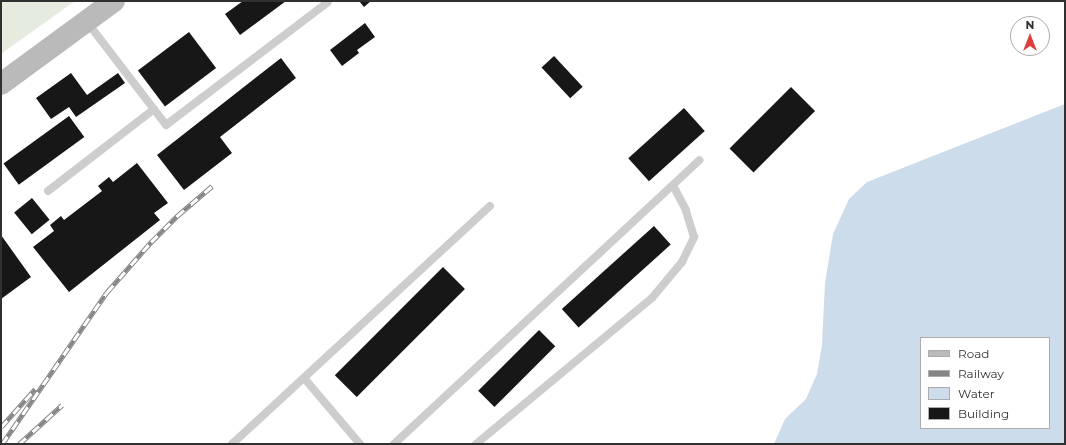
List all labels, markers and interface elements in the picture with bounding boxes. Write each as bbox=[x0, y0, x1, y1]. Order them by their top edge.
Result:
north arrow bbox=[1010, 16, 1050, 56]
text: N bbox=[1026, 18, 1034, 32]
legend bbox=[920, 337, 1050, 429]
text: Road bbox=[958, 346, 989, 361]
text: Railway bbox=[958, 366, 1004, 381]
text: Water bbox=[958, 386, 994, 401]
text: Building bbox=[958, 406, 1009, 421]

